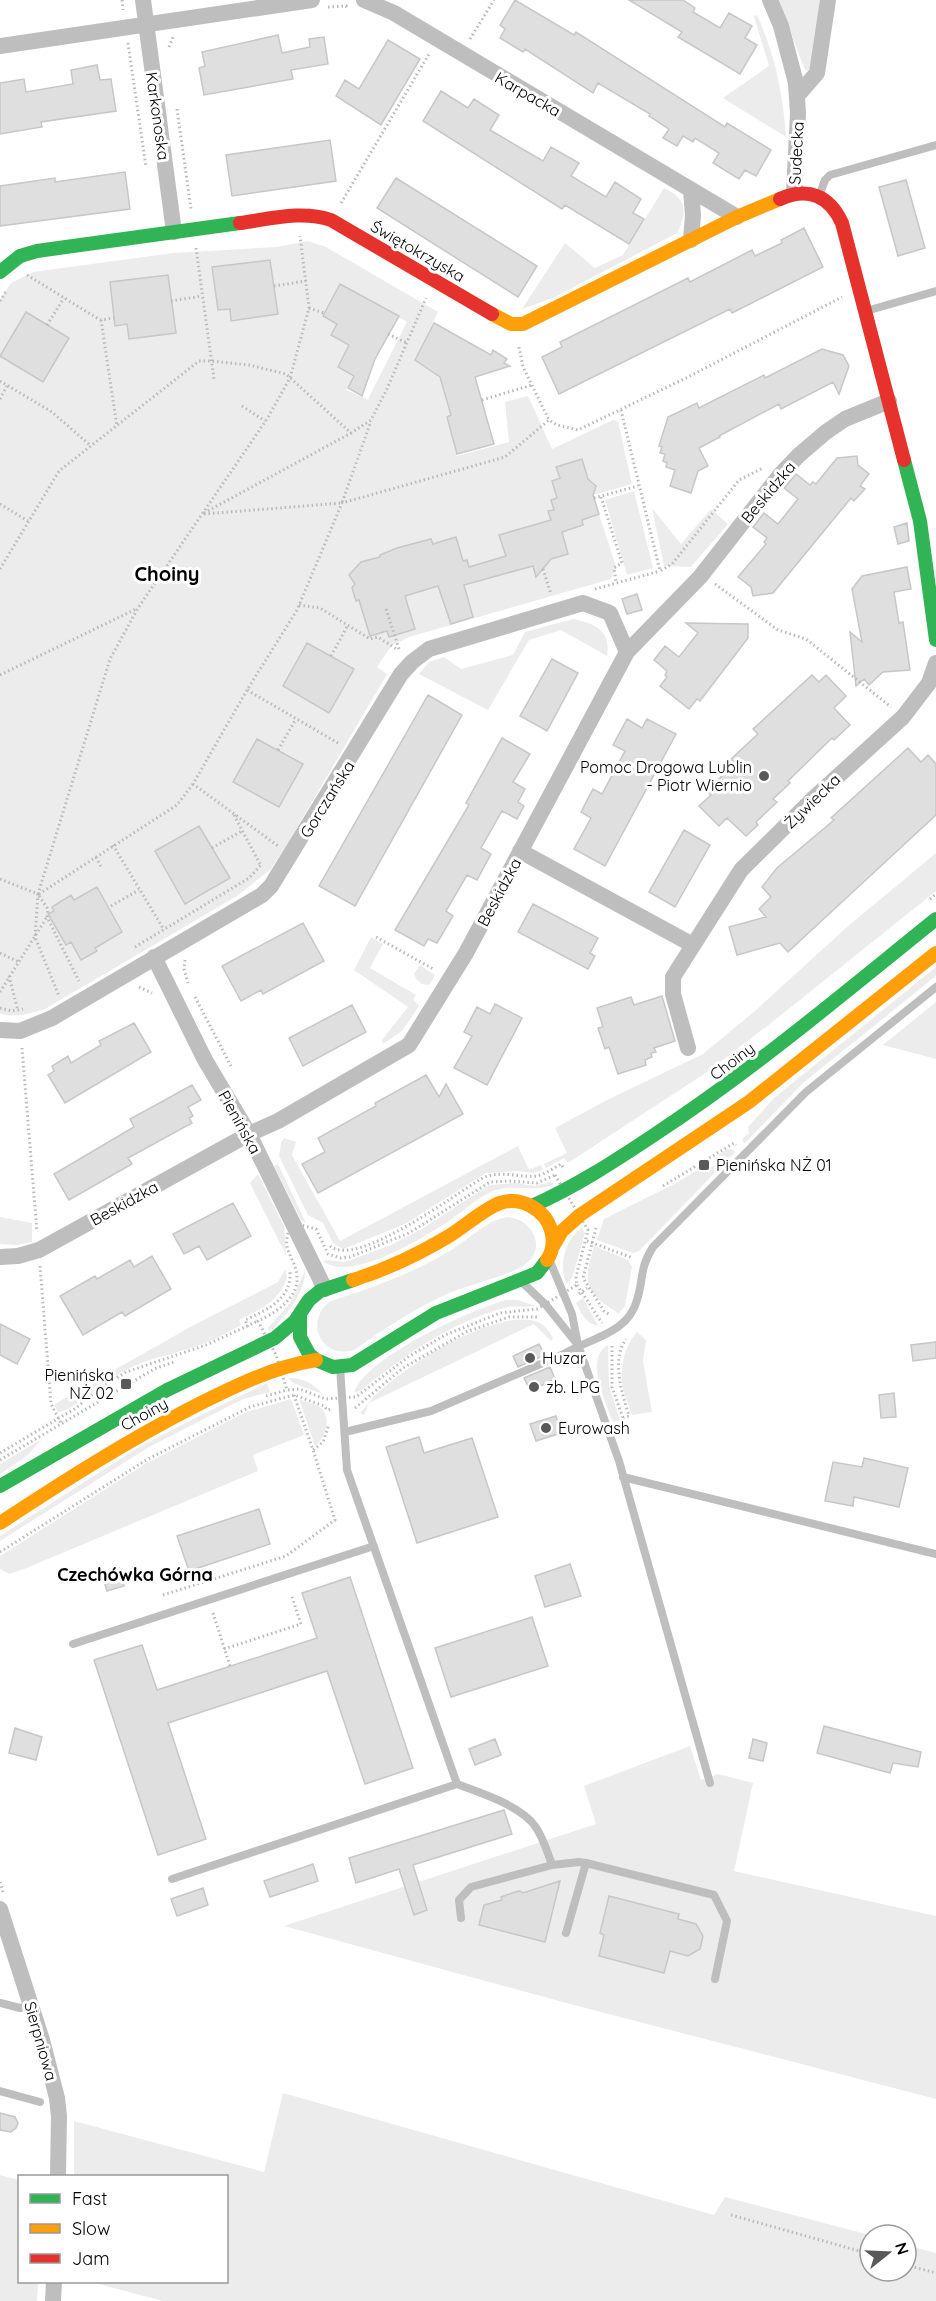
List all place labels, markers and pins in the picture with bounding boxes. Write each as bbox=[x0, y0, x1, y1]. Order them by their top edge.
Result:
place label: Pomoc Drogowa Lublin - Piotr Wiernio bbox=[580, 757, 752, 795]
marker: Pomoc Drogowa Lublin - Piotr Wiernio bbox=[757, 769, 771, 783]
place label: Pienińska NŻ 01 bbox=[716, 1155, 832, 1175]
marker: Pienińska NŻ 01 bbox=[697, 1158, 711, 1172]
place label: Huzar bbox=[542, 1348, 586, 1368]
marker: Huzar bbox=[523, 1351, 537, 1365]
place label: Pienińska NŻ 02 bbox=[44, 1365, 114, 1403]
marker: Pienińska NŻ 02 bbox=[119, 1377, 133, 1391]
place label: zb. LPG bbox=[546, 1377, 600, 1397]
marker: zb. LPG bbox=[527, 1380, 541, 1394]
place label: Eurowash bbox=[558, 1418, 630, 1438]
marker: Eurowash bbox=[539, 1421, 553, 1435]

